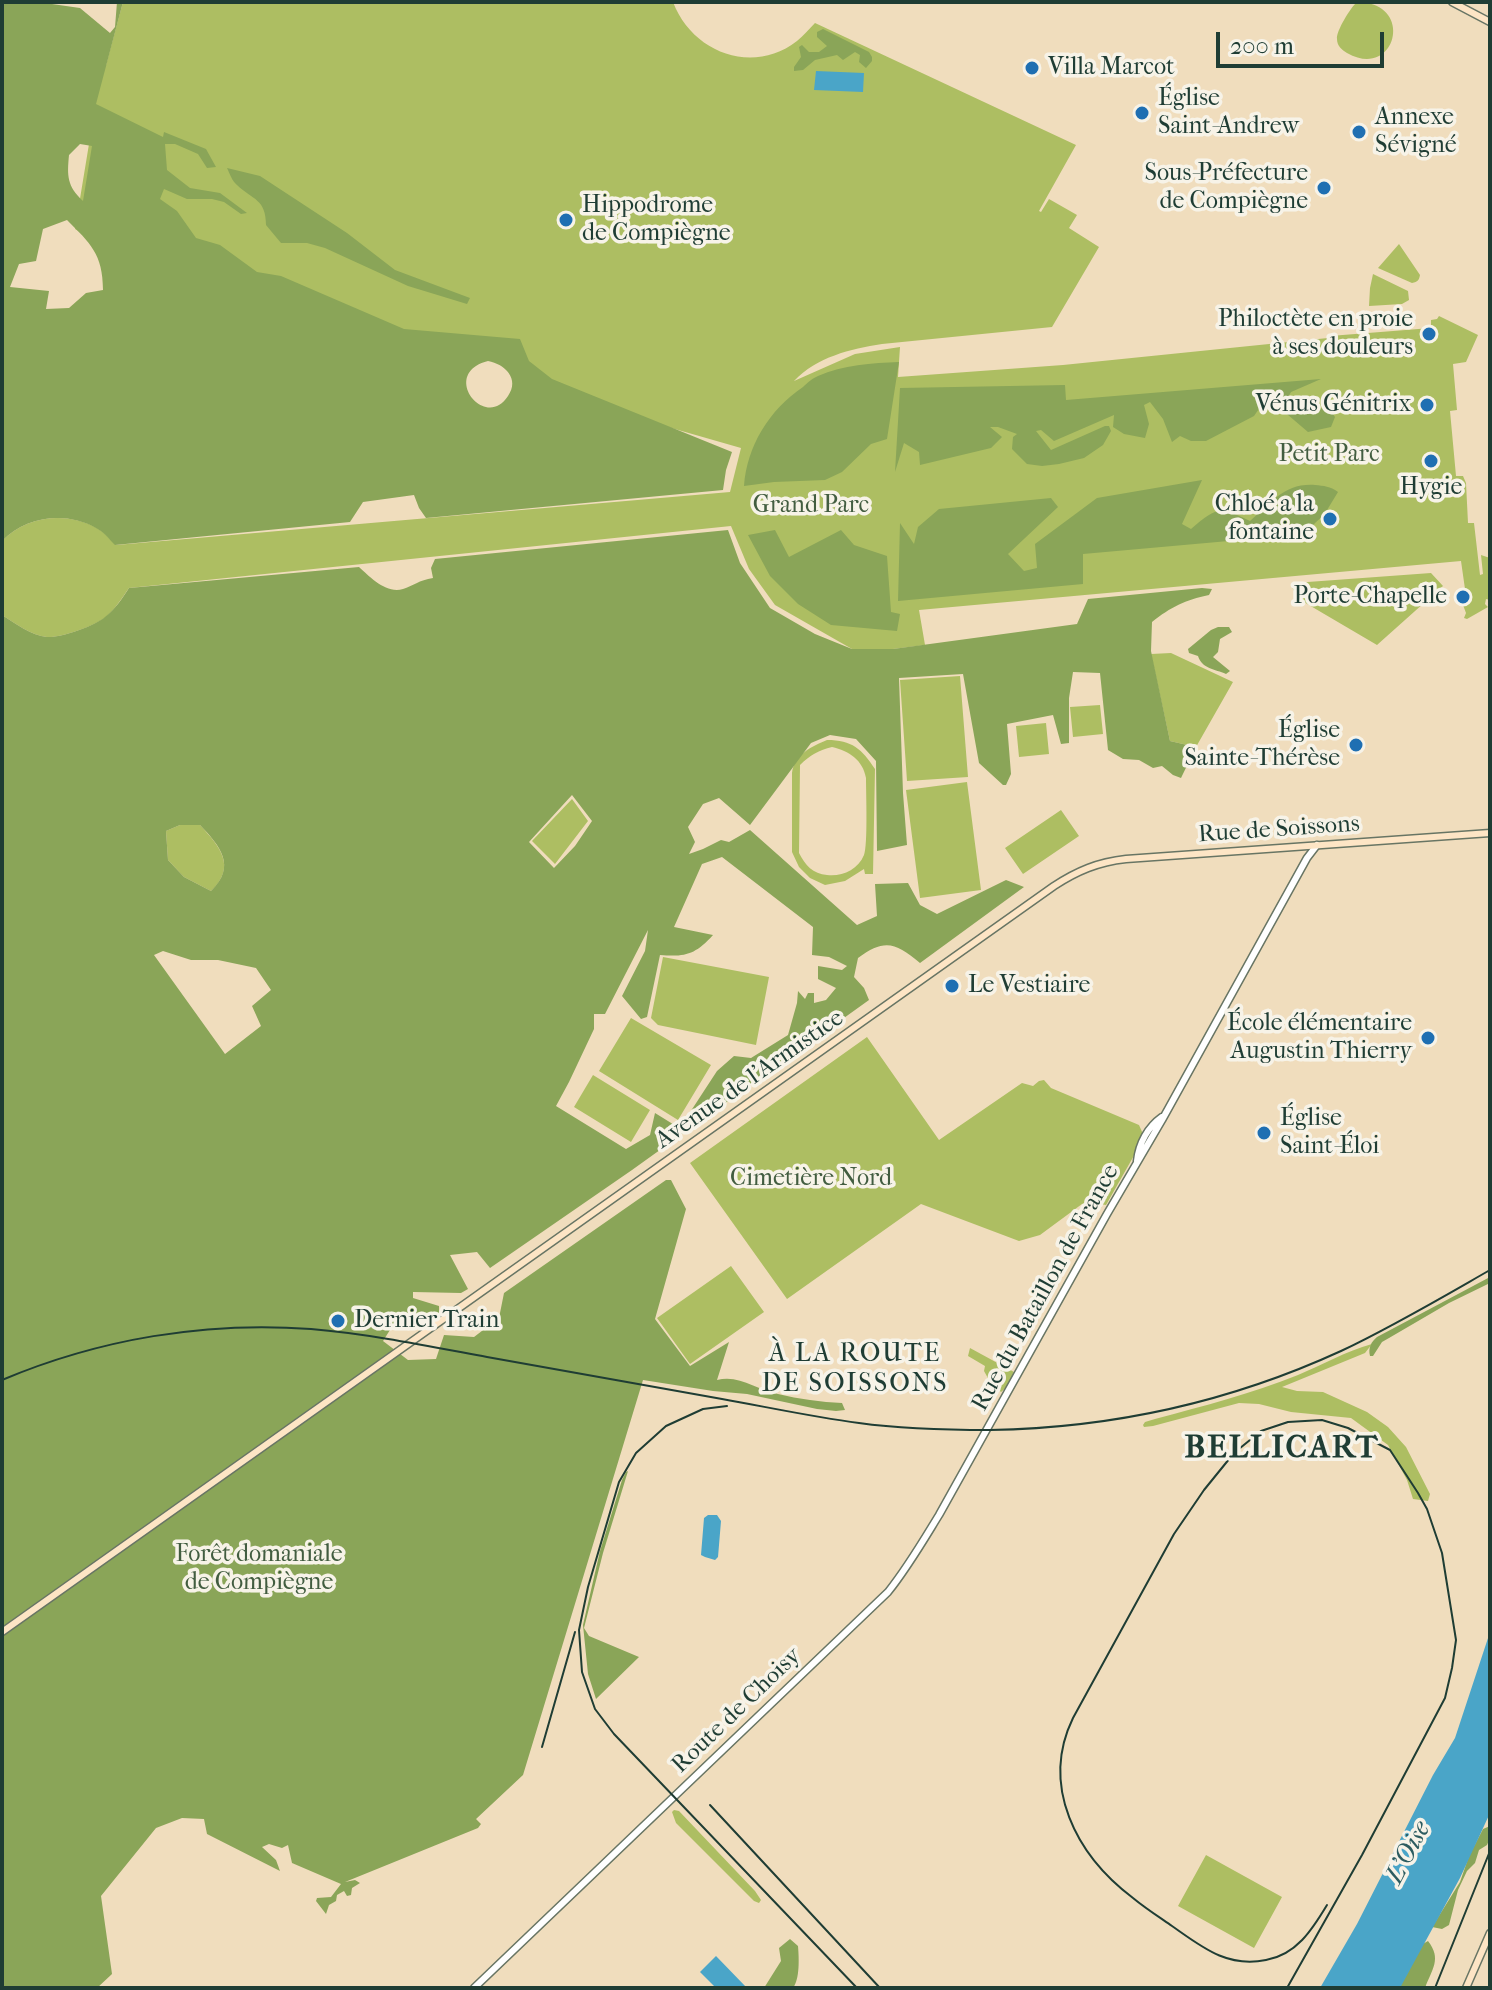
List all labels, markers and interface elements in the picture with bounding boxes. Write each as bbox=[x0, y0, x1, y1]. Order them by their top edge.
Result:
scale bar bbox=[1220, 16, 1388, 66]
text: 200 m bbox=[1230, 32, 1294, 60]
place label: Villa Marcot bbox=[1048, 54, 1175, 82]
marker: Villa Marcot bbox=[1023, 59, 1041, 77]
place label: Église Saint-Andrew bbox=[1158, 85, 1299, 141]
marker: Église Saint-Andrew bbox=[1133, 104, 1151, 122]
place label: Annexe Sévigné bbox=[1375, 104, 1457, 160]
marker: Annexe Sévigné bbox=[1350, 123, 1368, 141]
place label: Sous-Préfecture de Compiègne bbox=[1144, 160, 1308, 216]
marker: Sous-Préfecture de Compiègne bbox=[1315, 179, 1333, 197]
place label: Hippodrome de Compiègne bbox=[582, 192, 731, 248]
marker: Hippodrome de Compiègne bbox=[557, 211, 575, 229]
place label: Philoctète en proie à ses douleurs bbox=[1218, 306, 1413, 362]
marker: Philoctète en proie à ses douleurs bbox=[1420, 325, 1438, 343]
place label: Vénus Génitrix bbox=[1256, 391, 1411, 419]
marker: Vénus Génitrix bbox=[1418, 396, 1436, 414]
park label: Petit Parc bbox=[1278, 441, 1380, 469]
marker: Hygie bbox=[1422, 452, 1440, 470]
place label: Hygie bbox=[1400, 474, 1462, 502]
place label: Chloé a la fontaine bbox=[1215, 491, 1314, 547]
park label: Grand Parc bbox=[753, 492, 869, 520]
marker: Chloé a la fontaine bbox=[1321, 510, 1339, 528]
place label: Porte-Chapelle bbox=[1294, 583, 1447, 611]
marker: Porte-Chapelle bbox=[1454, 588, 1472, 606]
place label: Église Sainte-Thérèse bbox=[1184, 717, 1340, 773]
marker: Église Sainte-Thérèse bbox=[1347, 736, 1365, 754]
street label: Rue de Soissons bbox=[1197, 810, 1361, 850]
place label: Le Vestiaire bbox=[968, 972, 1090, 1000]
marker: Le Vestiaire bbox=[943, 977, 961, 995]
street label: Avenue de l'Armistice bbox=[650, 1004, 850, 1156]
place label: École élémentaire Augustin Thierry bbox=[1227, 1010, 1412, 1066]
marker: École élémentaire Augustin Thierry bbox=[1419, 1029, 1437, 1047]
place label: Église Saint-Éloi bbox=[1280, 1105, 1379, 1161]
marker: Église Saint-Éloi bbox=[1255, 1124, 1273, 1142]
street label: Rue du Bataillon de France bbox=[966, 1160, 1126, 1416]
park label: Cimetière Nord bbox=[730, 1165, 892, 1193]
place label: Dernier Train bbox=[354, 1307, 499, 1335]
marker: Dernier Train bbox=[329, 1312, 347, 1330]
district label: À LA ROUTE DE SOISSONS bbox=[762, 1339, 948, 1400]
district label: BELLICART bbox=[1185, 1430, 1379, 1468]
park label: Forêt domaniale de Compiègne bbox=[175, 1541, 343, 1597]
street label: Route de Choisy bbox=[666, 1642, 808, 1780]
water label: L'Oise bbox=[1380, 1817, 1438, 1889]

